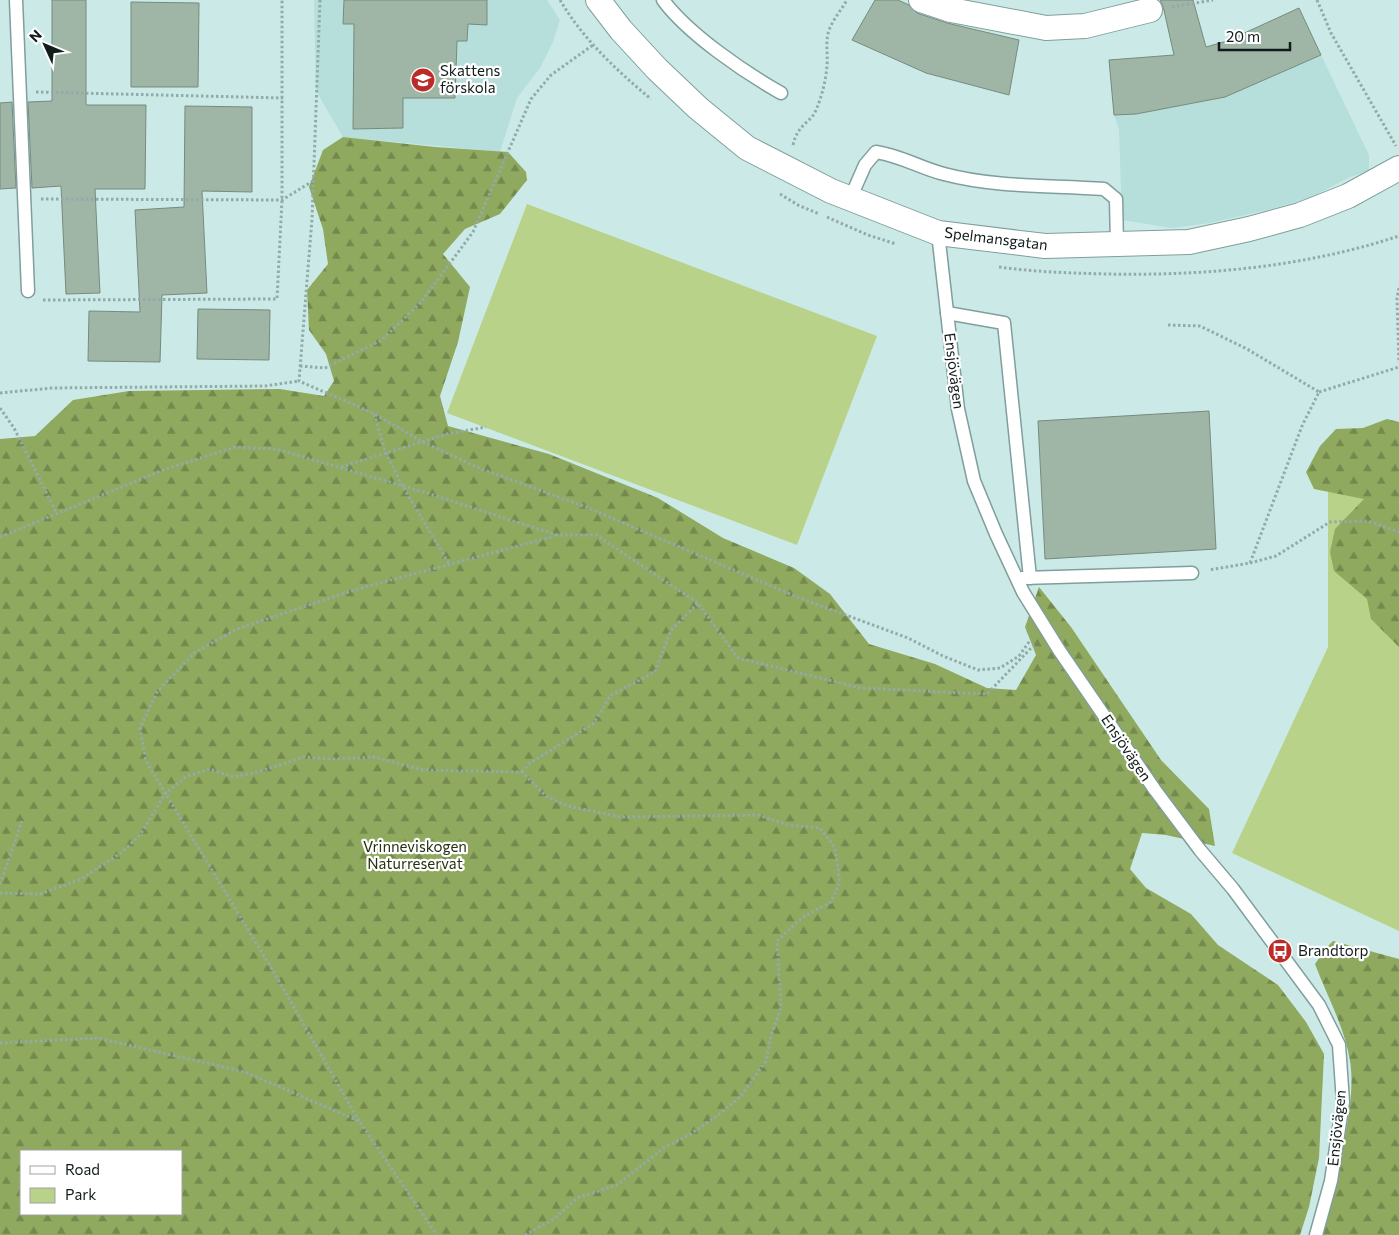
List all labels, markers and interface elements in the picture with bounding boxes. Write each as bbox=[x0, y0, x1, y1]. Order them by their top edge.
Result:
north arrow bbox=[20, 20, 70, 70]
scale bar bbox=[1219, 20, 1290, 52]
text: N bbox=[26, 26, 45, 45]
text: 20 m bbox=[1226, 27, 1260, 45]
place label: Skattens förskola bbox=[440, 61, 500, 96]
school or university icon: Skattens förskola bbox=[410, 67, 436, 93]
street label: Spelmansgatan bbox=[943, 223, 1049, 253]
street label: Ensjövägen bbox=[941, 332, 969, 410]
street label: Ensjövägen bbox=[1098, 711, 1156, 784]
park label: Vrinneviskogen Naturreservat bbox=[363, 837, 467, 872]
bus stop icon: Brandtorp bbox=[1267, 938, 1293, 964]
place label: Brandtorp bbox=[1298, 941, 1369, 959]
street label: Ensjövägen bbox=[1323, 1089, 1349, 1167]
legend bbox=[20, 1150, 182, 1215]
text: Road bbox=[65, 1160, 100, 1178]
text: Park bbox=[65, 1185, 96, 1203]

